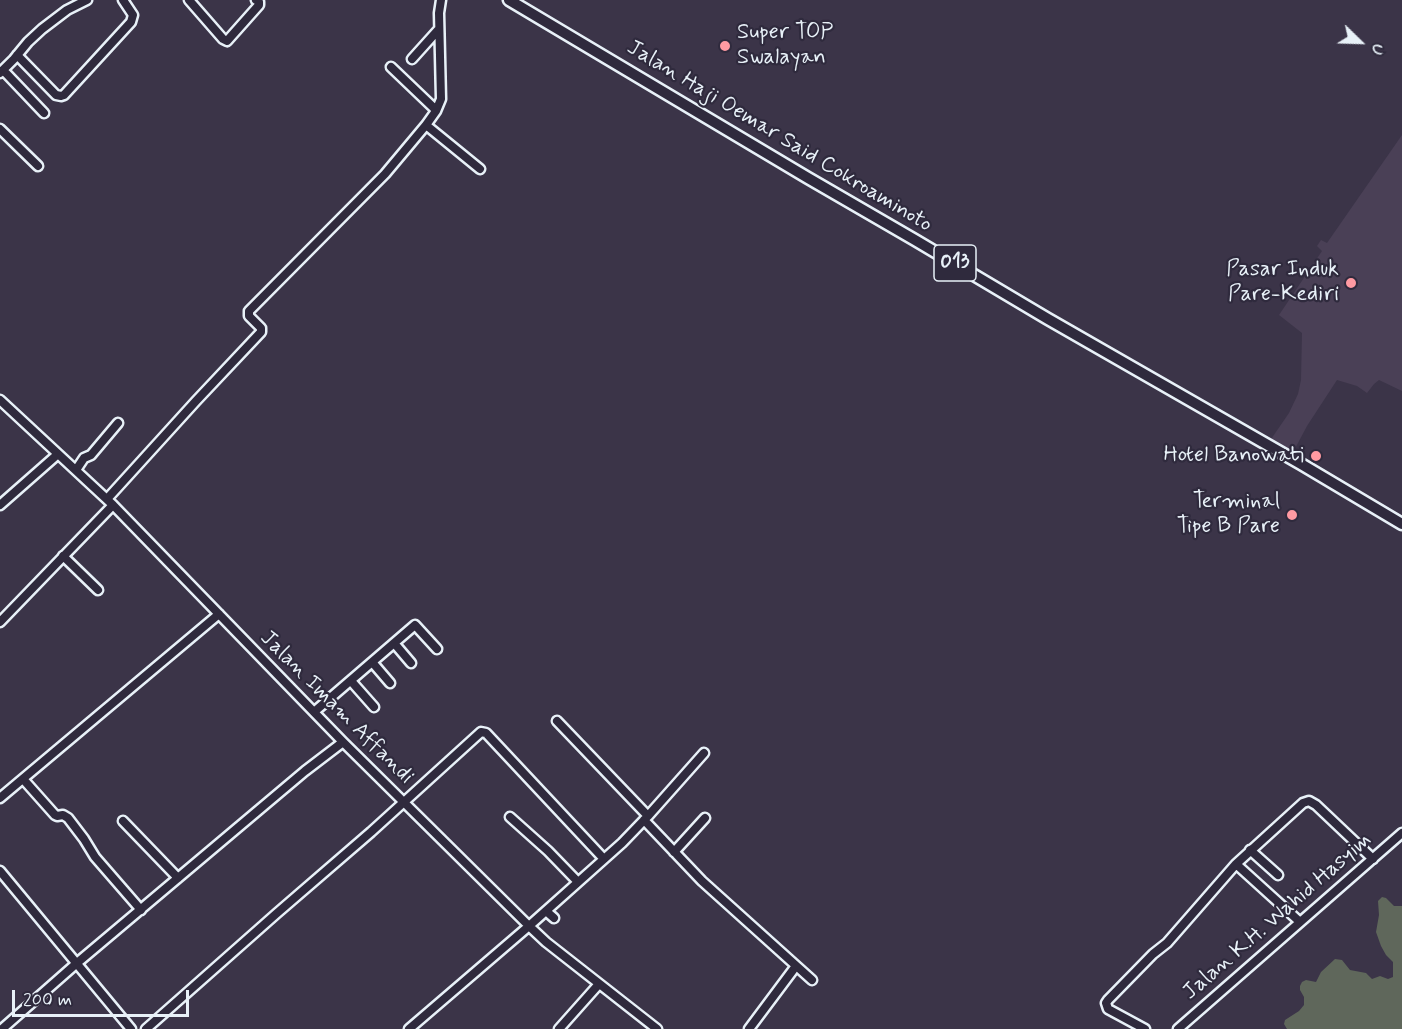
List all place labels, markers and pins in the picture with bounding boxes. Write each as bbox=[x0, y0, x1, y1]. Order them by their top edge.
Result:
place label: Super TOP Swalayan bbox=[737, 20, 833, 72]
marker: Super TOP Swalayan bbox=[718, 39, 732, 53]
place label: Pasar Induk Pare-Kediri bbox=[1226, 257, 1339, 308]
marker: Pasar Induk Pare-Kediri bbox=[1344, 276, 1358, 290]
place label: Hotel Banowati bbox=[1163, 443, 1304, 469]
marker: Hotel Banowati bbox=[1309, 449, 1323, 463]
place label: Terminal Tipe B Pare bbox=[1177, 489, 1280, 540]
marker: Terminal Tipe B Pare bbox=[1285, 508, 1299, 522]

